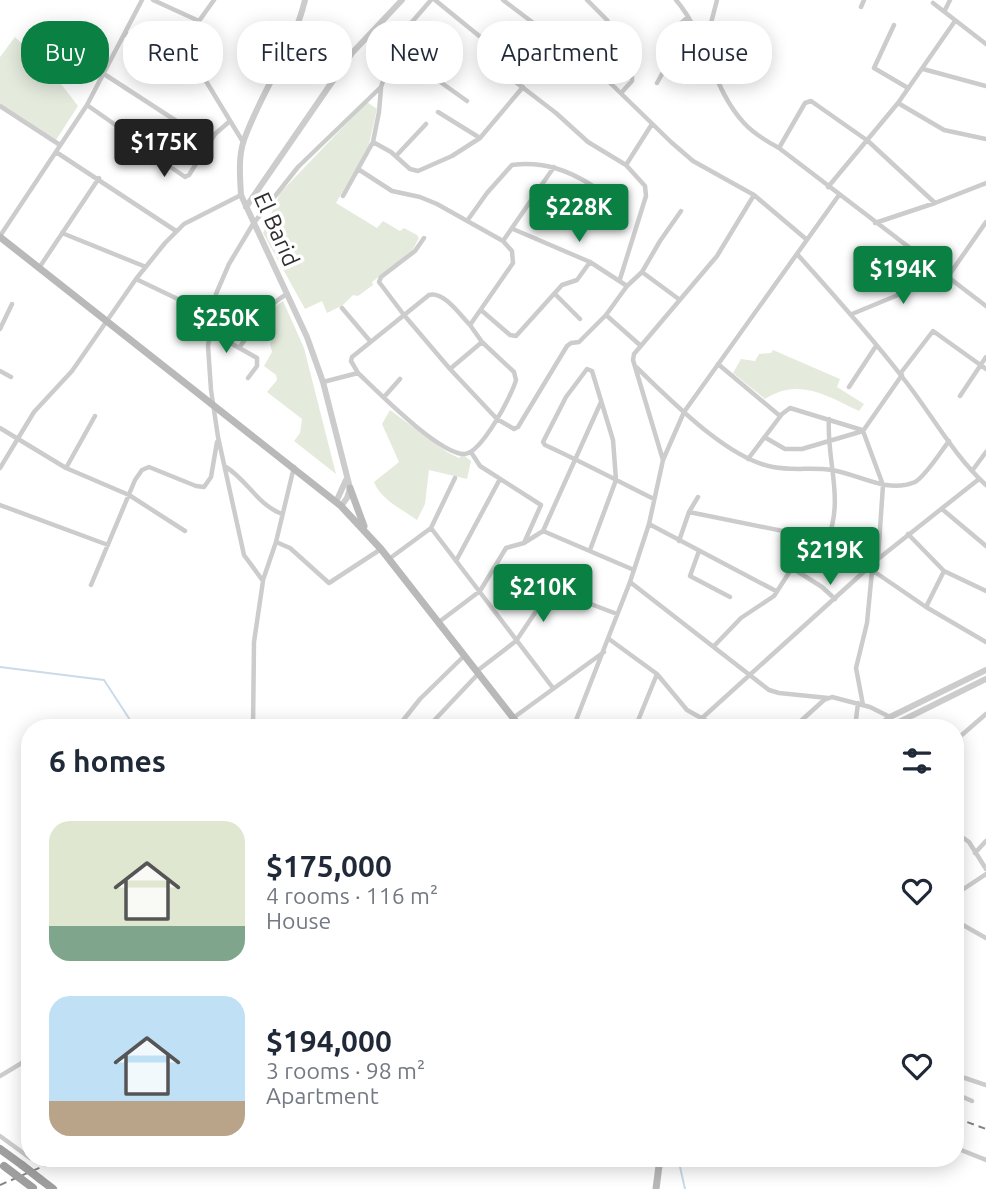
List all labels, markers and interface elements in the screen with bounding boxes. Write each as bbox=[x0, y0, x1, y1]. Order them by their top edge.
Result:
chip: Buy bbox=[21, 21, 109, 84]
chip: Rent bbox=[123, 21, 223, 84]
chip: Filters bbox=[237, 21, 352, 84]
chip: New bbox=[366, 21, 463, 84]
chip: Apartment bbox=[477, 21, 642, 84]
chip: House bbox=[656, 21, 772, 84]
pin: $175K bbox=[115, 120, 213, 179]
text: $175K bbox=[130, 129, 198, 154]
pin: $228K bbox=[530, 184, 628, 244]
street label: El Barid bbox=[250, 188, 304, 270]
text: $228K bbox=[545, 194, 613, 219]
pin: $194K bbox=[854, 246, 952, 306]
text: $194K bbox=[869, 256, 937, 281]
pin: $250K bbox=[177, 296, 275, 355]
text: $250K bbox=[192, 305, 260, 330]
pin: $219K bbox=[781, 528, 879, 587]
text: $219K bbox=[796, 537, 864, 562]
pin: $210K bbox=[494, 564, 592, 624]
text: $210K bbox=[509, 574, 577, 599]
icon: filters bbox=[898, 742, 936, 780]
text: 6 homes bbox=[49, 744, 166, 778]
icon: home bbox=[105, 849, 189, 933]
text: $175,000 bbox=[266, 849, 392, 883]
icon: heart bbox=[898, 872, 936, 910]
text: 4 rooms · 116 m² bbox=[266, 883, 438, 908]
text: House bbox=[266, 908, 331, 933]
icon: home bbox=[105, 1024, 189, 1108]
text: $194,000 bbox=[266, 1024, 392, 1058]
icon: heart bbox=[898, 1047, 936, 1085]
text: 3 rooms · 98 m² bbox=[266, 1058, 425, 1083]
text: Apartment bbox=[266, 1083, 379, 1108]

